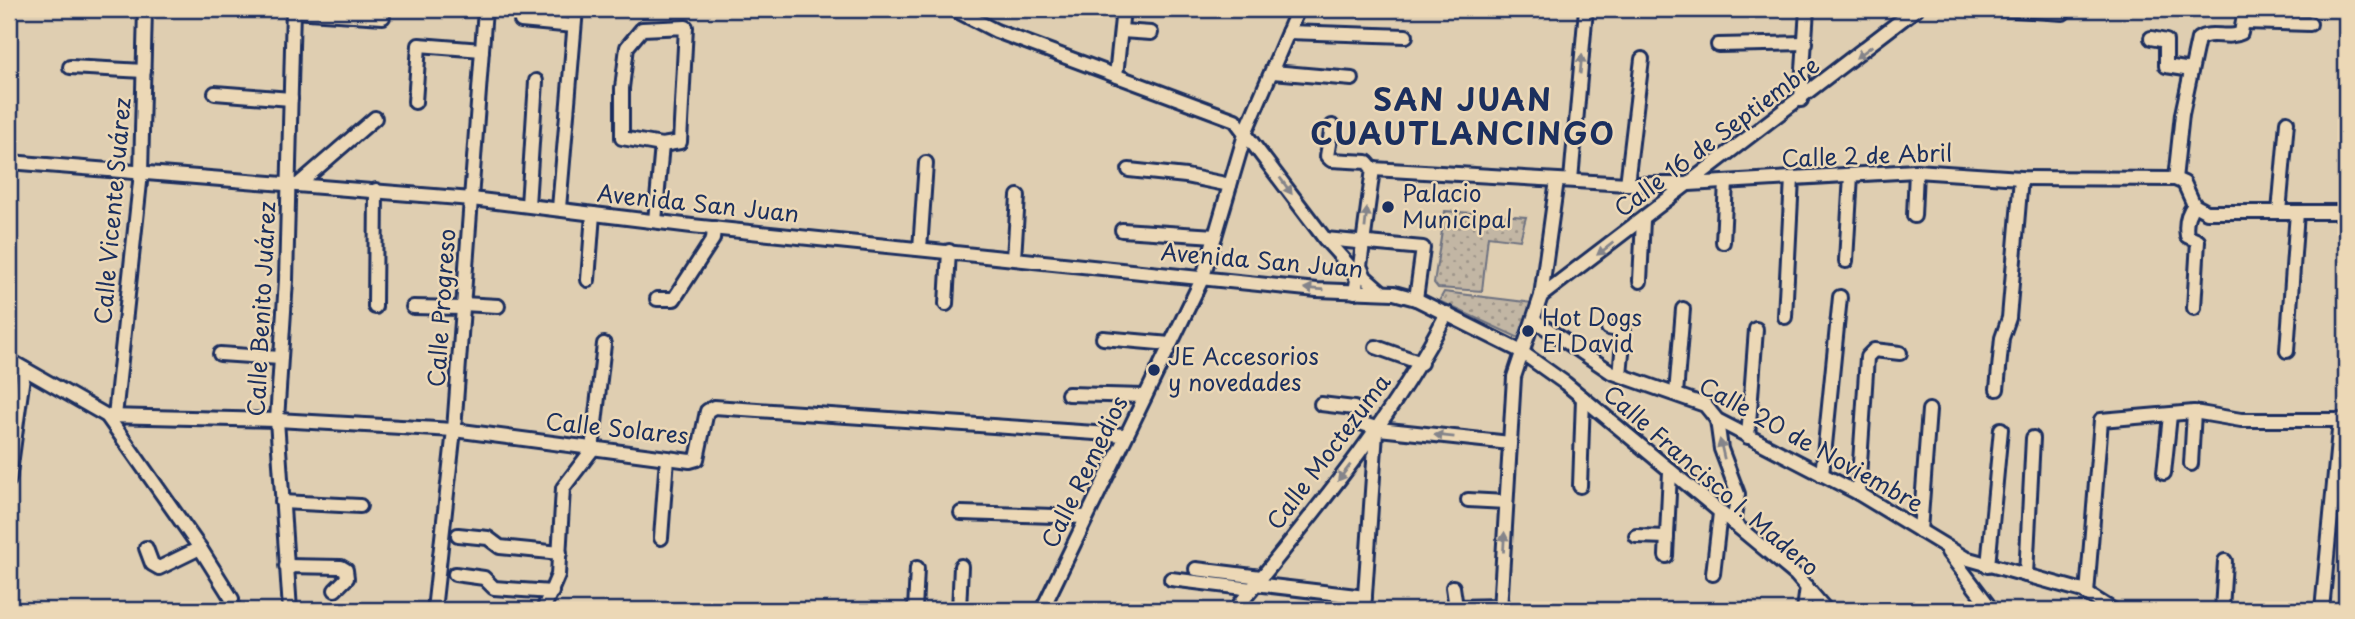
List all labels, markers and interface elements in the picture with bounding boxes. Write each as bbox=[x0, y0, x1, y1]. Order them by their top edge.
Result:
one-way arrow bbox=[1854, 45, 1873, 59]
street label: Calle 16 de Septiembre bbox=[1606, 47, 1826, 225]
one-way arrow bbox=[1576, 52, 1587, 74]
district label: SAN JUAN CUAUTLANCINGO bbox=[1310, 76, 1616, 155]
street label: Calle Vicente Suárez bbox=[84, 96, 139, 326]
street label: Calle 2 de Abril bbox=[1781, 134, 1953, 175]
street label: Avenida San Juan bbox=[595, 174, 801, 231]
place label: Palacio Municipal bbox=[1402, 175, 1512, 236]
one-way arrow bbox=[1279, 177, 1293, 195]
marker: Palacio Municipal bbox=[1380, 199, 1396, 215]
street label: Calle Benito Juárez bbox=[237, 200, 284, 417]
one-way arrow bbox=[1361, 207, 1372, 229]
street label: Calle Progreso bbox=[418, 227, 463, 388]
street label: Avenida San Juan bbox=[1159, 233, 1365, 286]
one-way arrow bbox=[1595, 242, 1614, 256]
one-way arrow bbox=[1302, 283, 1324, 294]
place label: Hot Dogs El David bbox=[1542, 299, 1642, 360]
marker: Hot Dogs El David bbox=[1520, 323, 1536, 339]
place label: JE Accesorios y novedades bbox=[1168, 338, 1319, 399]
marker: JE Accesorios y novedades bbox=[1146, 362, 1162, 378]
street label: Calle Moctezuma bbox=[1257, 365, 1399, 537]
street label: Calle 20 de Noviembre bbox=[1693, 367, 1930, 520]
street label: Calle Francisco I. Madero bbox=[1596, 376, 1828, 584]
street label: Calle Remedios bbox=[1032, 389, 1136, 554]
street label: Calle Solares bbox=[544, 403, 690, 452]
one-way arrow bbox=[1433, 430, 1455, 441]
one-way arrow bbox=[1716, 437, 1727, 459]
one-way arrow bbox=[1337, 464, 1352, 481]
one-way arrow bbox=[1498, 531, 1509, 553]

